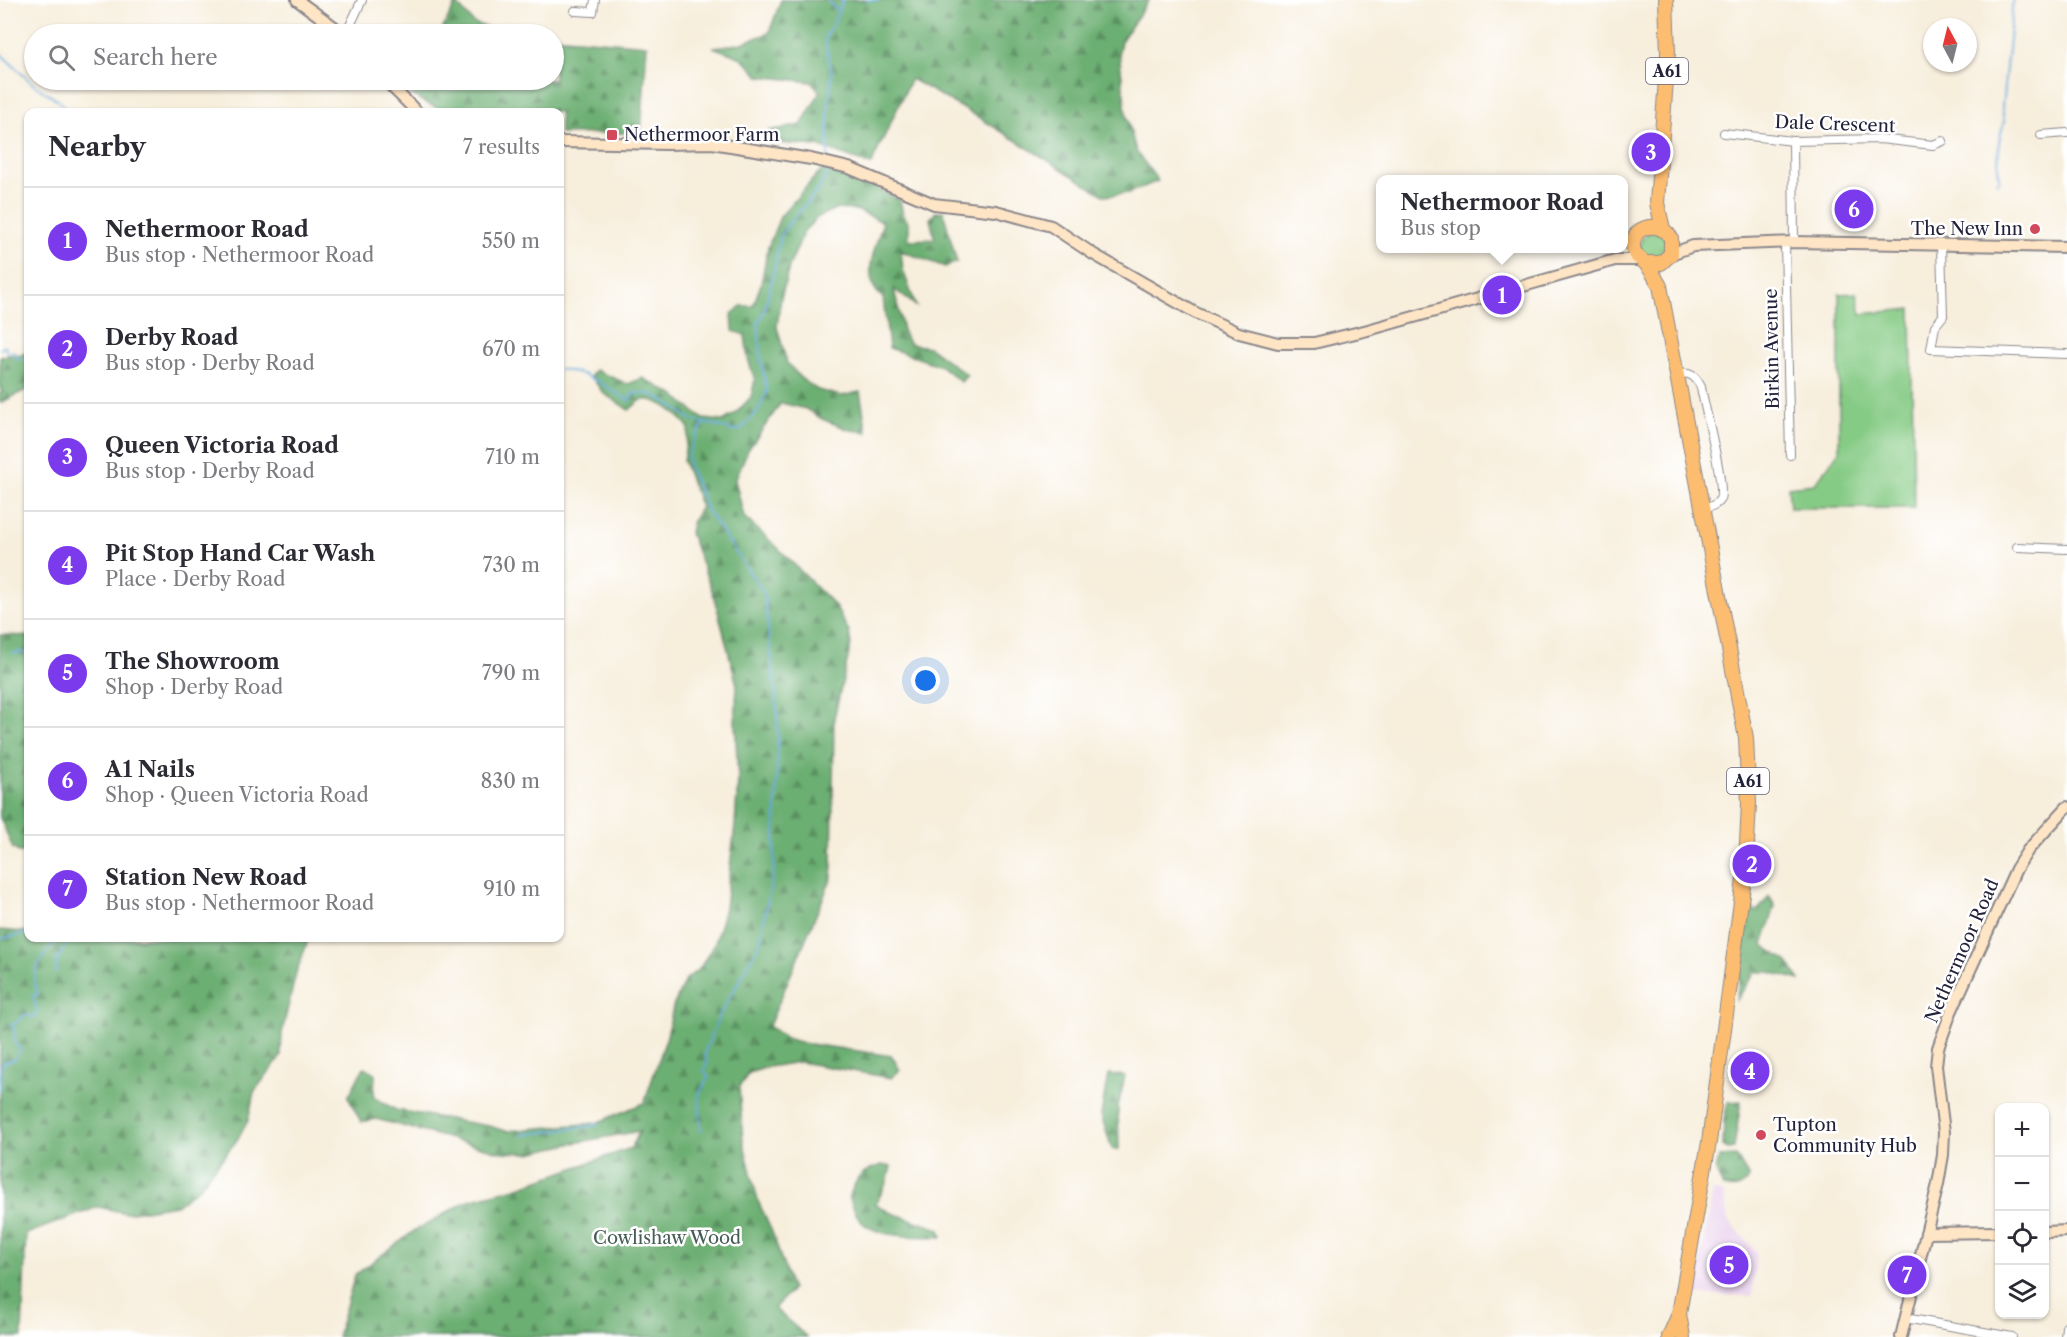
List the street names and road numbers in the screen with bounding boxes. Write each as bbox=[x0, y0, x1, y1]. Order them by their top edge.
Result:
road number: A61 bbox=[1646, 58, 1688, 84]
street label: Dale Crescent bbox=[1774, 111, 1896, 137]
street label: Birkin Avenue bbox=[1760, 288, 1784, 410]
road number: A61 bbox=[1727, 768, 1769, 794]
street label: Nethermoor Road bbox=[1920, 876, 2004, 1026]

